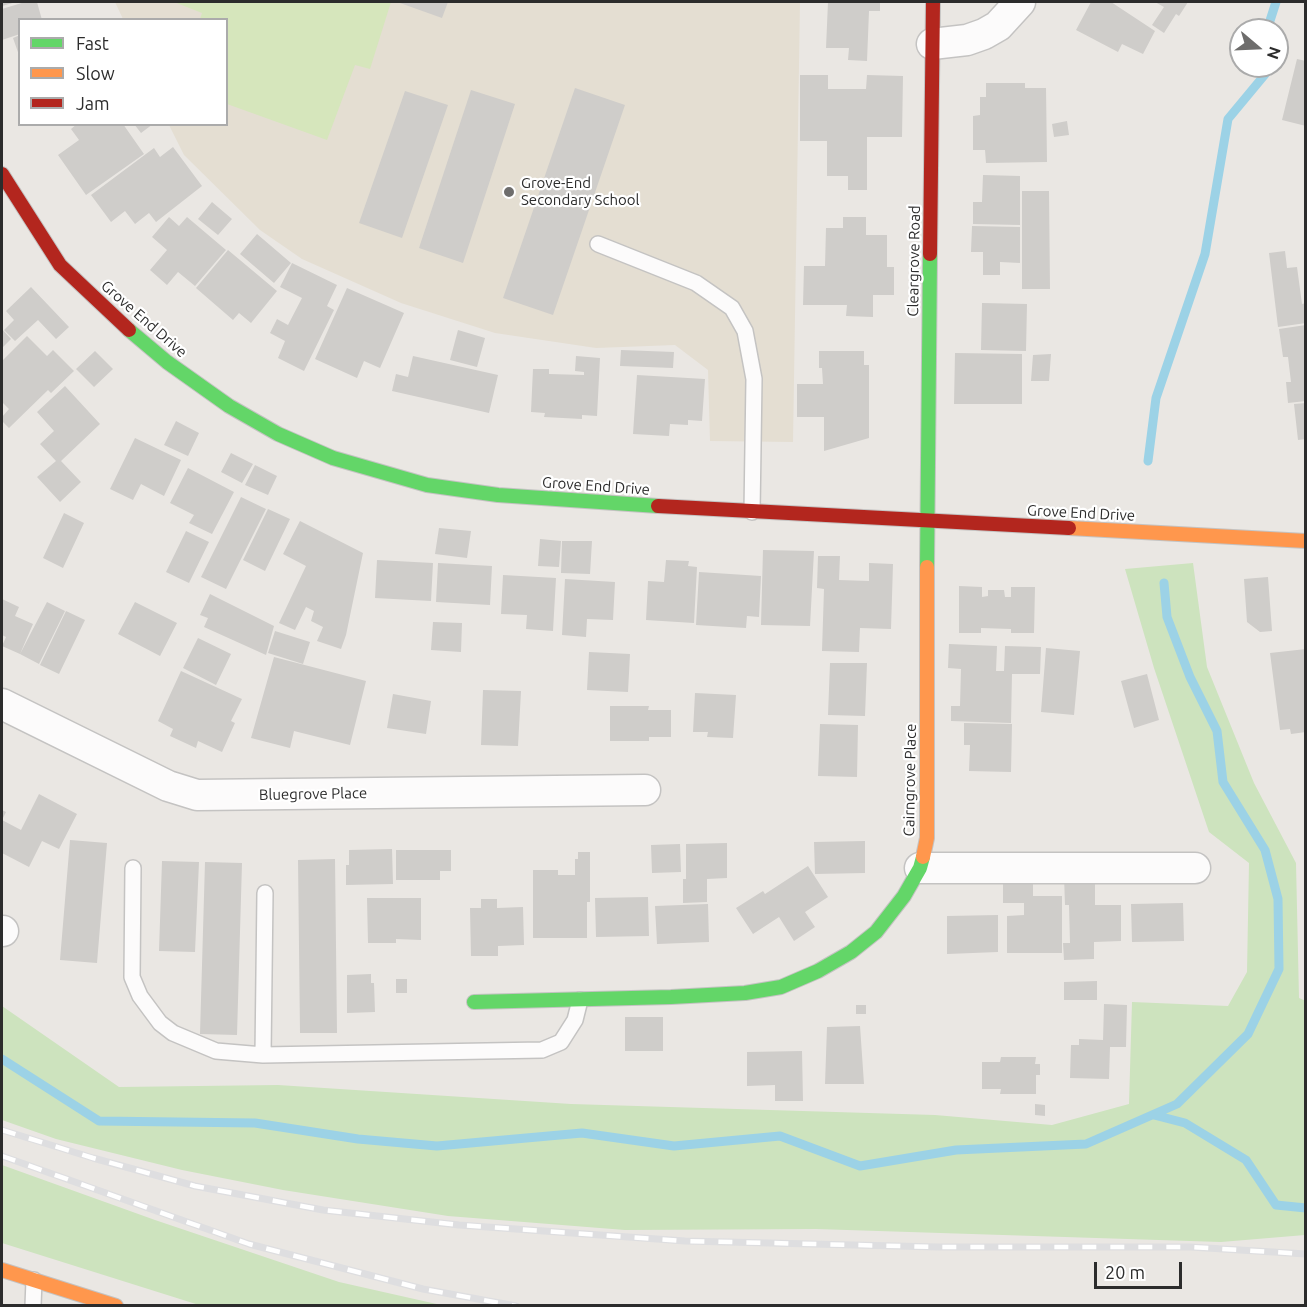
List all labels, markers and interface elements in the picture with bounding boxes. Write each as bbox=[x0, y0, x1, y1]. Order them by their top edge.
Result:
legend bbox=[18, 18, 228, 126]
north arrow bbox=[1229, 18, 1289, 78]
text: Fast bbox=[76, 33, 109, 53]
text: N bbox=[1264, 45, 1285, 62]
text: Slow bbox=[76, 63, 115, 83]
text: Jam bbox=[76, 93, 110, 113]
place label: Grove-End Secondary School bbox=[521, 174, 639, 209]
marker: Grove-End Secondary School bbox=[502, 185, 516, 199]
street label: Cleargrove Road bbox=[904, 205, 924, 317]
street label: Grove End Drive bbox=[97, 277, 191, 361]
street label: Grove End Drive bbox=[541, 473, 651, 499]
street label: Grove End Drive bbox=[1027, 501, 1135, 525]
street label: Cairngrove Place bbox=[900, 723, 920, 837]
street label: Bluegrove Place bbox=[259, 784, 367, 804]
scale bar bbox=[1097, 1250, 1186, 1288]
text: 20 m bbox=[1105, 1262, 1145, 1282]

